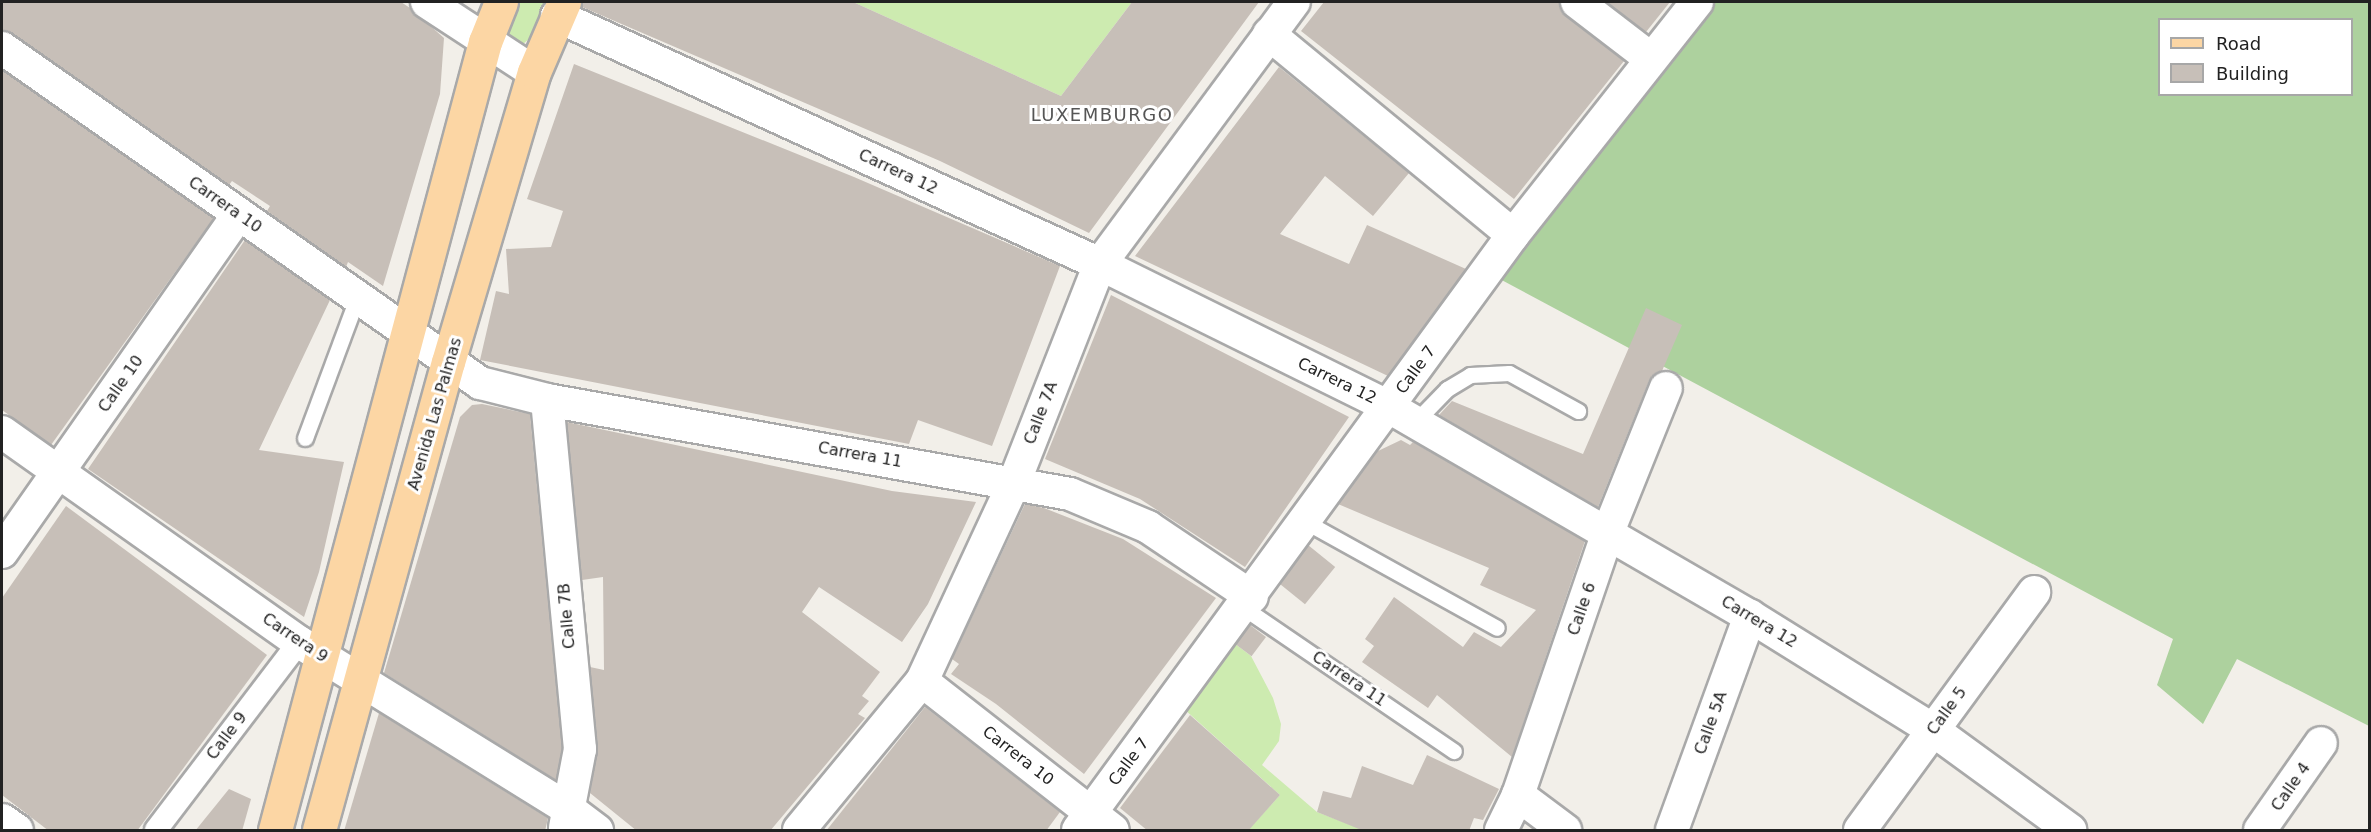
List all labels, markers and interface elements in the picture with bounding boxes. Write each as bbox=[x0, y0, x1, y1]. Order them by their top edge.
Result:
legend bbox=[2158, 18, 2353, 96]
text: Road bbox=[2216, 33, 2261, 54]
text: Building bbox=[2216, 63, 2289, 84]
district label: LUXEMBURGO bbox=[1031, 104, 1173, 126]
street label: Carrera 12 bbox=[855, 145, 941, 199]
street label: Carrera 10 bbox=[185, 173, 265, 237]
street label: Avenida Las Palmas bbox=[404, 335, 466, 493]
street label: Calle 7 bbox=[1392, 342, 1440, 398]
street label: Calle 10 bbox=[94, 352, 148, 416]
street label: Carrera 12 bbox=[1295, 354, 1379, 408]
street label: Calle 7A bbox=[1020, 379, 1062, 447]
street label: Carrera 11 bbox=[816, 438, 904, 472]
street label: Calle 6 bbox=[1564, 580, 1600, 638]
street label: Calle 7B bbox=[555, 582, 579, 650]
street label: Carrera 12 bbox=[1718, 592, 1800, 652]
street label: Carrera 9 bbox=[259, 609, 331, 667]
street label: Carrera 11 bbox=[1308, 647, 1390, 711]
street label: Calle 5 bbox=[1923, 683, 1971, 739]
street label: Calle 5A bbox=[1691, 689, 1731, 757]
street label: Calle 9 bbox=[203, 708, 251, 764]
street label: Carrera 10 bbox=[979, 722, 1057, 790]
street label: Calle 7 bbox=[1105, 734, 1153, 790]
street label: Calle 4 bbox=[2267, 759, 2315, 815]

